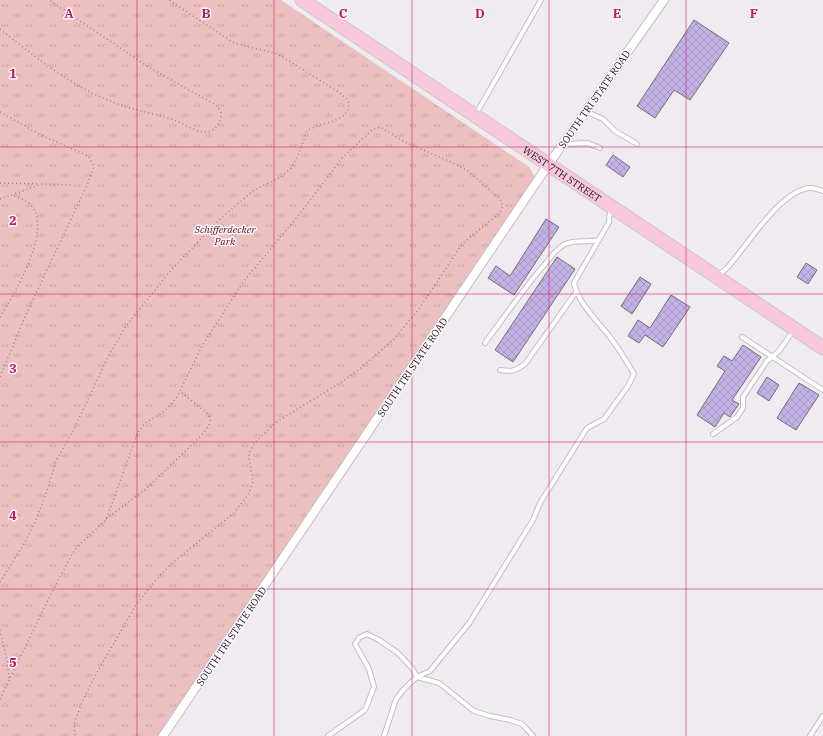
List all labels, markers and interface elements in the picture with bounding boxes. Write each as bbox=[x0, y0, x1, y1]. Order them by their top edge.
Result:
text: A bbox=[64, 5, 74, 22]
text: B bbox=[201, 5, 211, 22]
text: C bbox=[339, 5, 348, 22]
text: D bbox=[475, 5, 485, 22]
text: E bbox=[613, 5, 621, 22]
text: F bbox=[750, 5, 758, 22]
street label: SOUTH TRI STATE ROAD bbox=[556, 48, 633, 151]
text: 1 bbox=[9, 65, 17, 82]
street label: WEST 7TH STREET bbox=[520, 143, 604, 205]
text: 2 bbox=[9, 212, 17, 229]
park label: Schifferdecker Park bbox=[193, 223, 256, 248]
street label: SOUTH TRI STATE ROAD bbox=[374, 315, 450, 419]
text: 3 bbox=[9, 360, 17, 377]
text: 4 bbox=[9, 507, 17, 524]
street label: SOUTH TRI STATE ROAD bbox=[193, 584, 269, 688]
text: 5 bbox=[9, 654, 17, 671]

